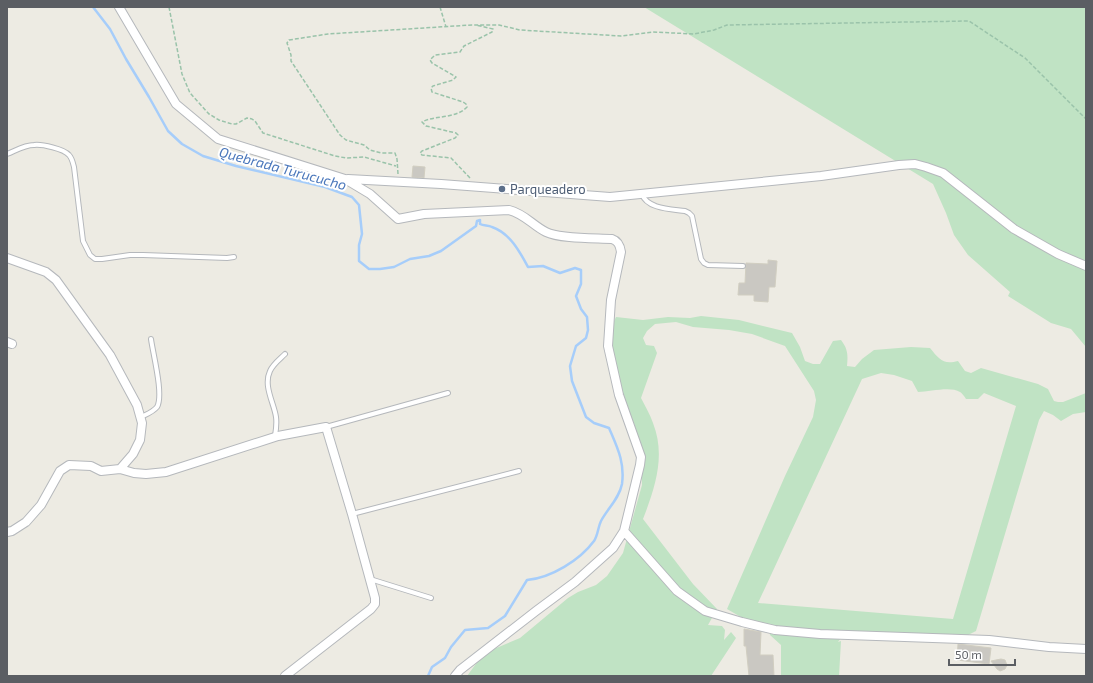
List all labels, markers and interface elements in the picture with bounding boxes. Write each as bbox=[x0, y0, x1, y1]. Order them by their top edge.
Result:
water label: Quebrada Turucucho bbox=[218, 143, 349, 193]
place label: Parqueadero bbox=[510, 181, 586, 197]
marker: Parqueadero bbox=[497, 184, 507, 194]
scale bar bbox=[949, 641, 1015, 667]
text: 50 m bbox=[955, 647, 982, 661]

